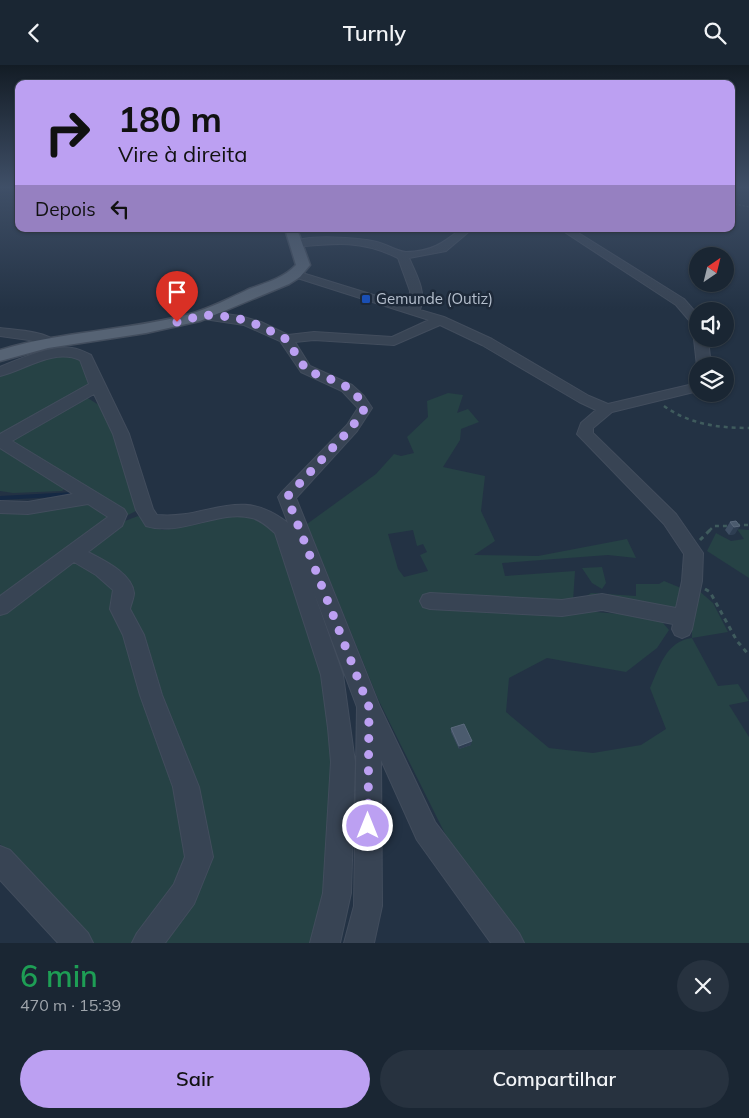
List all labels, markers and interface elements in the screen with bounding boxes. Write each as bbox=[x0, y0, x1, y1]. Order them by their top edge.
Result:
icon: back bbox=[20, 19, 48, 47]
text: Turnly bbox=[343, 19, 406, 47]
icon: search bbox=[701, 19, 729, 47]
text: 180 m bbox=[118, 97, 222, 141]
icon: right bbox=[35, 100, 100, 165]
text: Vire à direita bbox=[118, 140, 247, 168]
icon: left bbox=[106, 195, 134, 223]
text: Depois bbox=[35, 197, 96, 221]
north arrow bbox=[689, 247, 734, 293]
map controls bbox=[689, 247, 734, 402]
pin bbox=[156, 271, 198, 322]
icon: arrive bbox=[163, 278, 191, 306]
place label: Gemunde (Outiz) bbox=[376, 289, 493, 308]
marker: Gemunde (Outiz) bbox=[360, 293, 372, 305]
button: sound bbox=[689, 302, 734, 347]
button: layers bbox=[689, 357, 734, 402]
position arrow bbox=[341, 799, 393, 851]
text: 6 min bbox=[20, 957, 98, 995]
button: close bbox=[677, 960, 729, 1012]
text: 470 m · 15:39 bbox=[20, 995, 121, 1015]
button: Sair bbox=[20, 1050, 370, 1108]
button: Compartilhar bbox=[380, 1050, 729, 1108]

